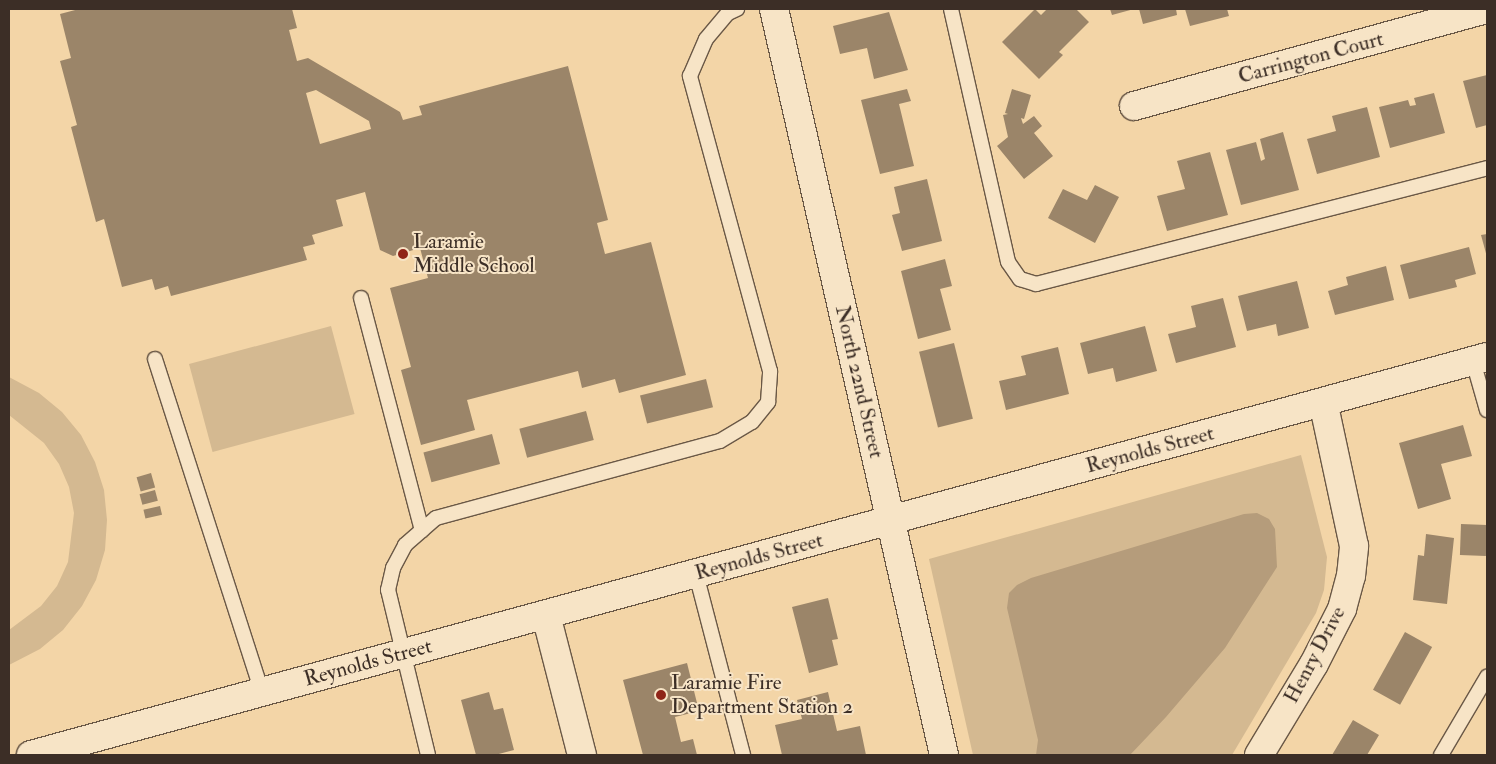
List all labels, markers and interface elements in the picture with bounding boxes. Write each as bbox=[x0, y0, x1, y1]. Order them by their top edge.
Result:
street label: Carrington Court bbox=[1236, 26, 1386, 90]
place label: Laramie Middle School bbox=[413, 229, 535, 279]
marker: Laramie Middle School bbox=[397, 248, 409, 260]
street label: North 22nd Street bbox=[829, 303, 889, 461]
street label: Reynolds Street bbox=[1083, 421, 1217, 479]
street label: Reynolds Street bbox=[692, 528, 826, 586]
street label: Henry Drive bbox=[1279, 602, 1351, 708]
street label: Reynolds Street bbox=[301, 634, 435, 692]
place label: Laramie Fire Department Station 2 bbox=[671, 670, 853, 720]
marker: Laramie Fire Department Station 2 bbox=[655, 689, 667, 701]

